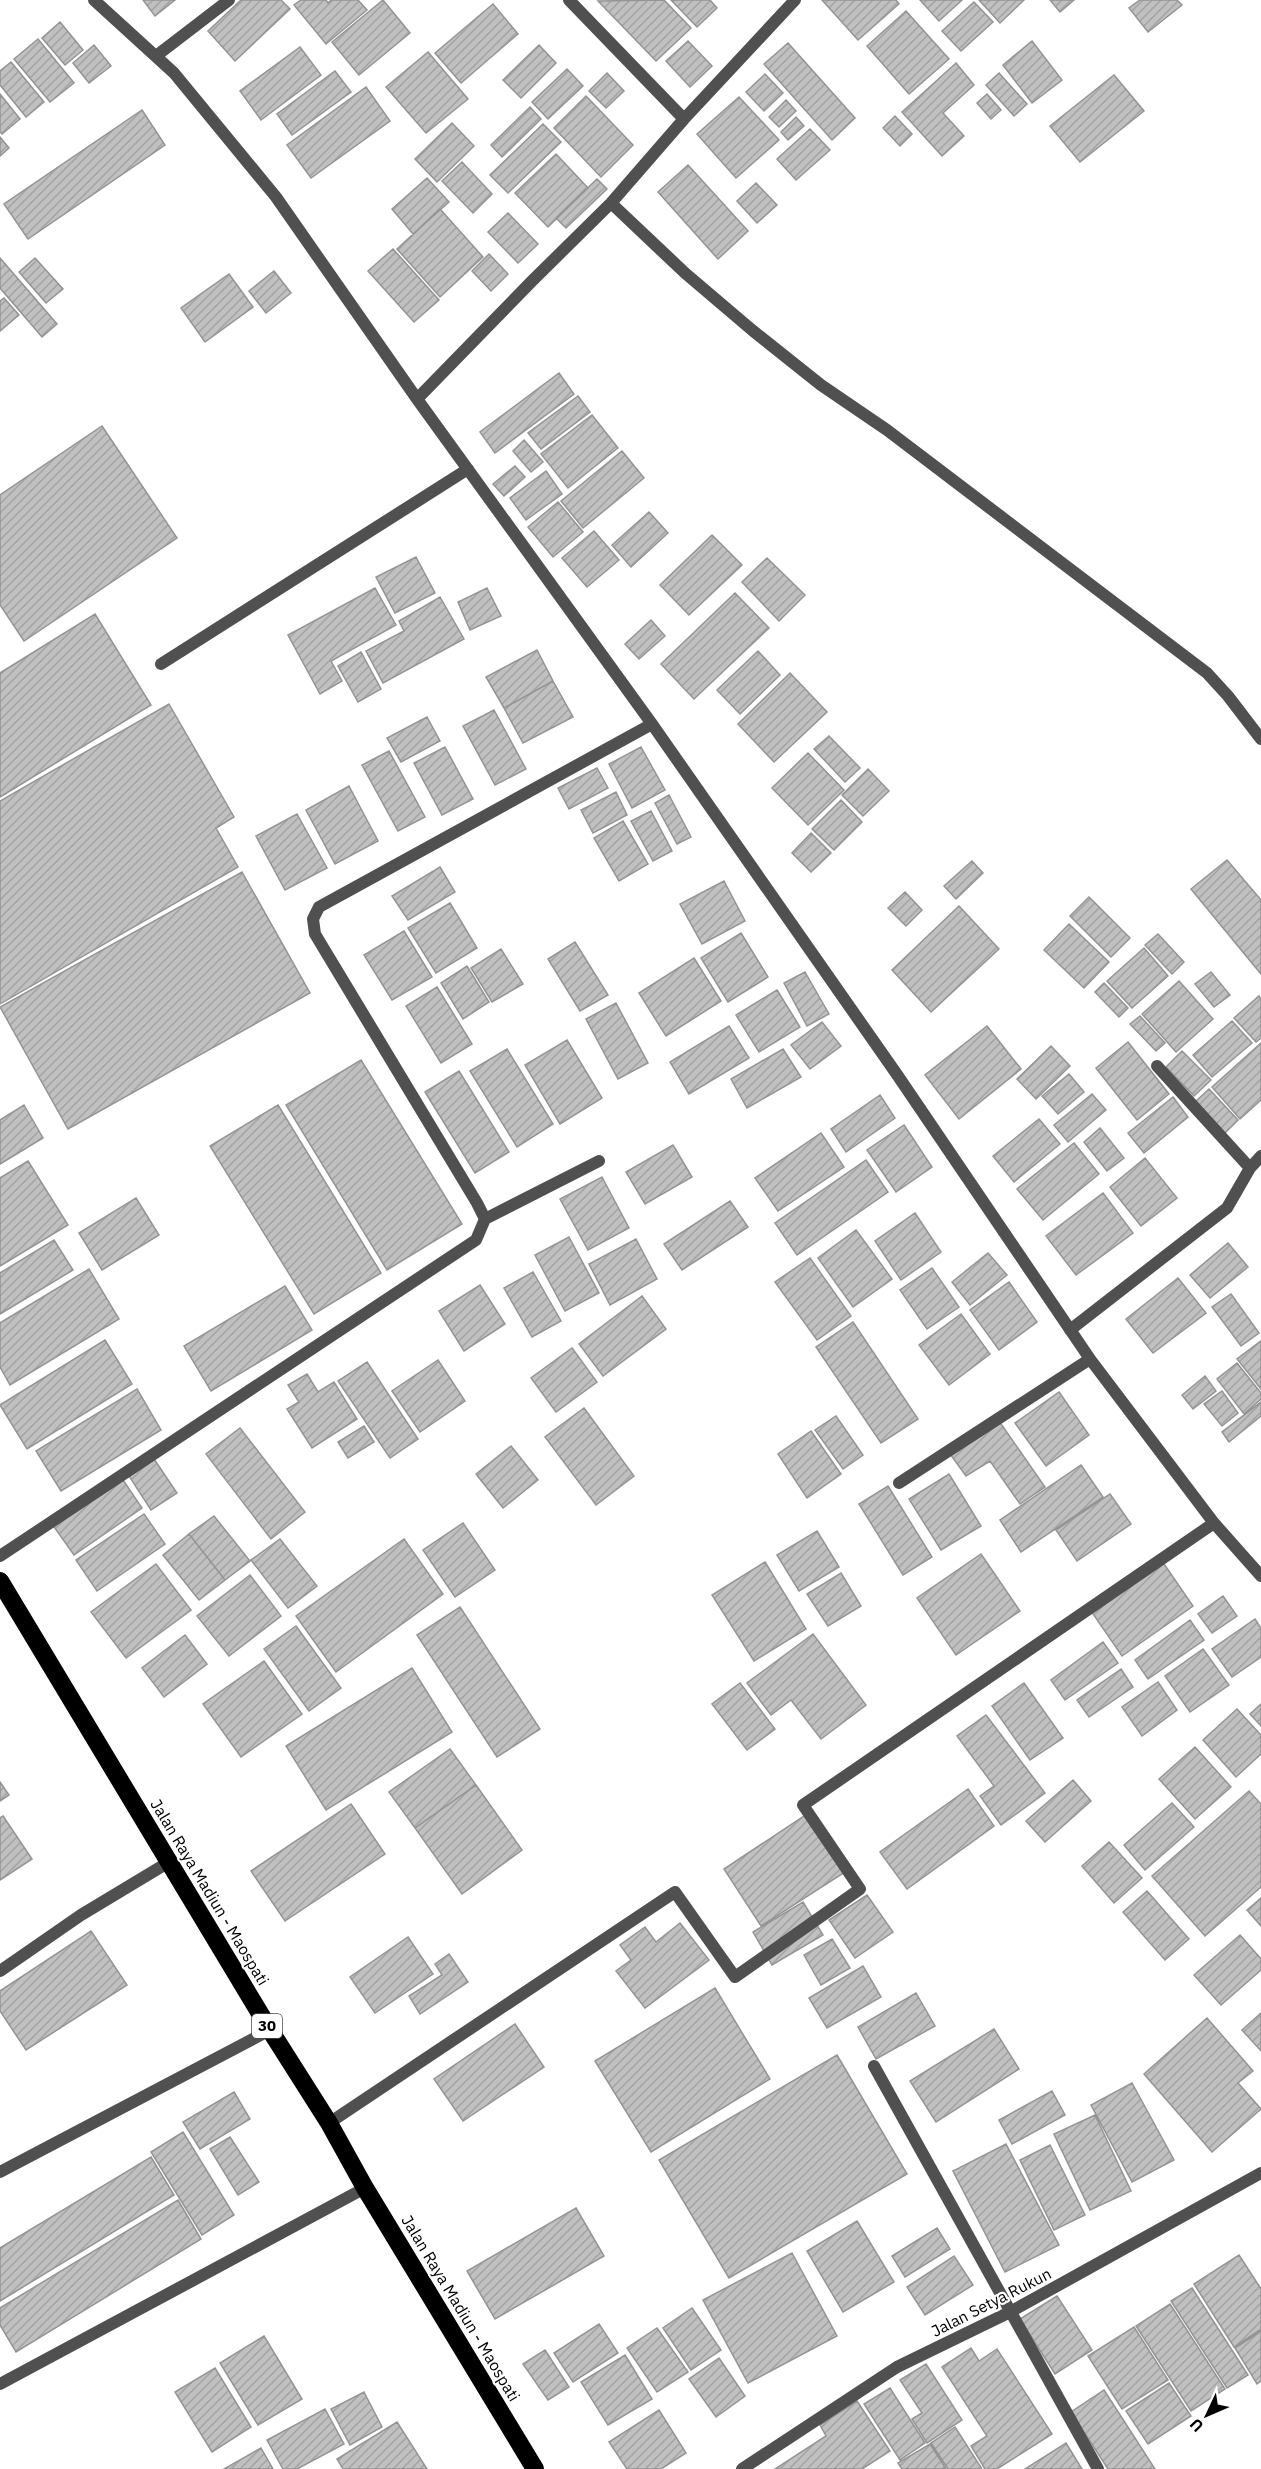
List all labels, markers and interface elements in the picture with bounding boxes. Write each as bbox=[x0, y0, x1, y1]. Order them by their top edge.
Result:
street label: Jalan Raya Madiun - Maospati bbox=[146, 1795, 274, 1989]
road number: 30 bbox=[252, 2014, 282, 2038]
street label: Jalan Raya Madiun - Maospati bbox=[397, 2211, 525, 2405]
street label: Jalan Setya Rukun bbox=[928, 2263, 1054, 2341]
north arrow bbox=[1177, 2385, 1237, 2445]
text: U bbox=[1185, 2414, 1207, 2436]

